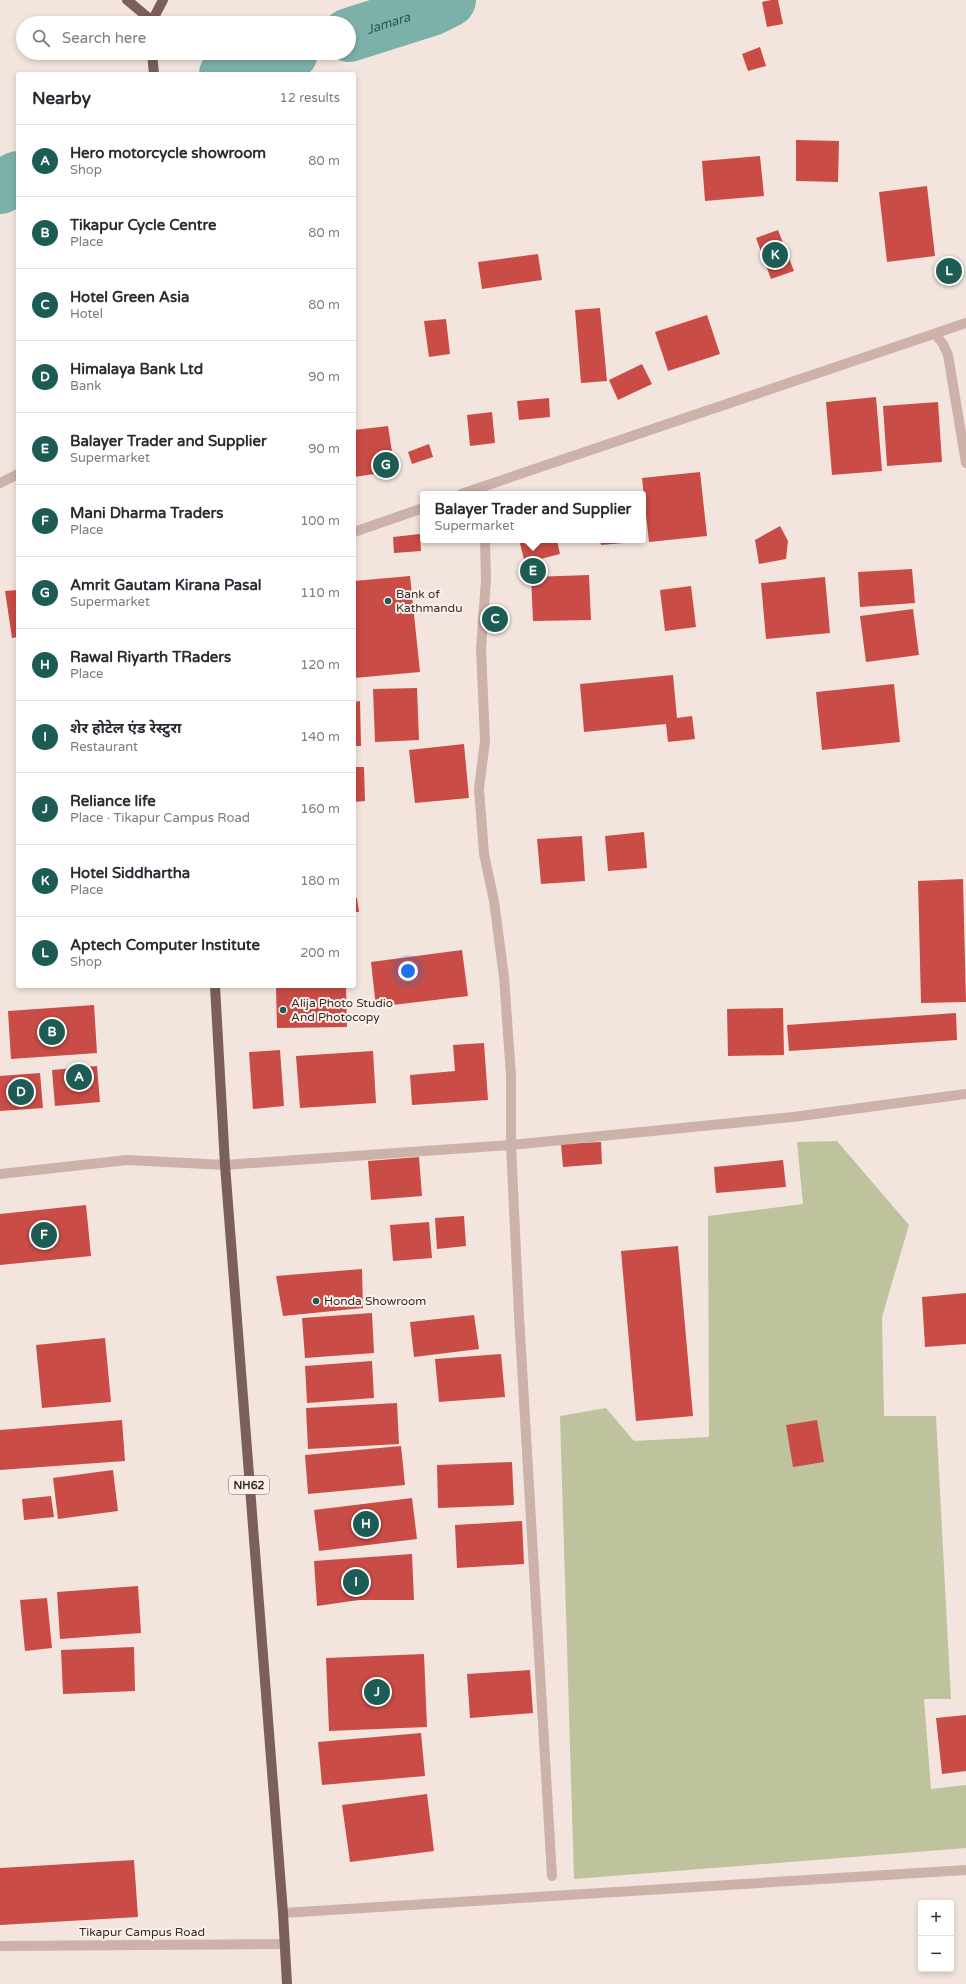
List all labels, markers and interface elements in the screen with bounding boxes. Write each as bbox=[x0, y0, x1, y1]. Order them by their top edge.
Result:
water label: Jamara bbox=[365, 9, 413, 38]
search box bbox=[16, 16, 356, 60]
icon: search bbox=[30, 27, 52, 49]
text: Search here bbox=[62, 29, 146, 47]
text: Nearby bbox=[32, 88, 91, 109]
text: 12 results bbox=[280, 90, 340, 106]
text: Hero motorcycle showroom bbox=[70, 144, 266, 162]
text: A bbox=[40, 153, 50, 169]
text: 80 m bbox=[308, 153, 340, 169]
text: Shop bbox=[70, 162, 102, 178]
text: Tikapur Cycle Centre bbox=[70, 216, 217, 234]
text: B bbox=[40, 225, 50, 241]
text: 80 m bbox=[308, 225, 340, 241]
text: Place bbox=[70, 234, 103, 250]
pin: K bbox=[762, 240, 788, 270]
pin: L bbox=[936, 256, 962, 286]
text: Hotel Green Asia bbox=[70, 288, 189, 306]
text: C bbox=[40, 297, 50, 313]
text: 80 m bbox=[308, 297, 340, 313]
text: Hotel bbox=[70, 306, 103, 322]
text: Himalaya Bank Ltd bbox=[70, 360, 203, 378]
text: D bbox=[40, 369, 50, 385]
text: 90 m bbox=[308, 369, 340, 385]
text: Bank bbox=[70, 378, 101, 394]
text: Balayer Trader and Supplier bbox=[70, 432, 267, 450]
text: E bbox=[41, 441, 49, 457]
text: 90 m bbox=[308, 441, 340, 457]
text: Supermarket bbox=[70, 450, 150, 466]
pin: G bbox=[373, 450, 399, 480]
popup bbox=[420, 491, 646, 543]
text: Balayer Trader and Supplier bbox=[435, 500, 631, 518]
text: Mani Dharma Traders bbox=[70, 504, 224, 522]
text: F bbox=[41, 513, 49, 529]
text: 100 m bbox=[300, 513, 340, 529]
text: Supermarket bbox=[435, 518, 514, 534]
text: Place bbox=[70, 522, 103, 538]
pin: E bbox=[520, 556, 546, 586]
text: Amrit Gautam Kirana Pasal bbox=[70, 576, 262, 594]
text: G bbox=[40, 585, 50, 601]
text: 110 m bbox=[300, 585, 340, 601]
place label: Bank of Kathmandu bbox=[396, 587, 462, 615]
text: Supermarket bbox=[70, 594, 150, 610]
marker: Bank of Kathmandu bbox=[383, 596, 393, 606]
pin: C bbox=[482, 604, 508, 634]
text: Rawal Riyarth TRaders bbox=[70, 648, 231, 666]
text: H bbox=[40, 657, 50, 673]
text: 120 m bbox=[300, 657, 340, 673]
text: Place bbox=[70, 666, 103, 682]
text: शेर होटेल एंड रेस्टुरा bbox=[70, 719, 181, 737]
text: I bbox=[43, 729, 47, 745]
text: 140 m bbox=[300, 729, 340, 745]
text: Restaurant bbox=[70, 739, 138, 755]
text: Reliance life bbox=[70, 792, 156, 810]
text: J bbox=[42, 801, 48, 817]
text: 160 m bbox=[300, 801, 340, 817]
text: Place · Tikapur Campus Road bbox=[70, 810, 250, 826]
text: Hotel Siddhartha bbox=[70, 864, 190, 882]
text: K bbox=[41, 873, 49, 889]
text: 180 m bbox=[300, 873, 340, 889]
text: Place bbox=[70, 882, 103, 898]
text: Aptech Computer Institute bbox=[70, 936, 260, 954]
text: L bbox=[41, 945, 49, 961]
text: 200 m bbox=[300, 945, 340, 961]
text: Shop bbox=[70, 954, 102, 970]
your location bbox=[398, 961, 418, 981]
place label: Alija Photo Studio And Photocopy bbox=[291, 996, 393, 1024]
marker: Alija Photo Studio And Photocopy bbox=[278, 1005, 288, 1015]
pin: B bbox=[39, 1017, 65, 1047]
pin: A bbox=[66, 1062, 92, 1092]
pin: D bbox=[8, 1077, 34, 1107]
pin: F bbox=[31, 1220, 57, 1250]
place label: Honda Showroom bbox=[324, 1294, 426, 1308]
marker: Honda Showroom bbox=[311, 1296, 321, 1306]
road number: NH62 bbox=[229, 1476, 269, 1494]
pin: H bbox=[353, 1509, 379, 1539]
pin: I bbox=[343, 1567, 369, 1597]
pin: J bbox=[364, 1677, 390, 1707]
map controls bbox=[918, 1900, 954, 1972]
button: + bbox=[918, 1900, 954, 1936]
street label: Tikapur Campus Road bbox=[79, 1925, 205, 1939]
button: − bbox=[918, 1936, 954, 1972]

